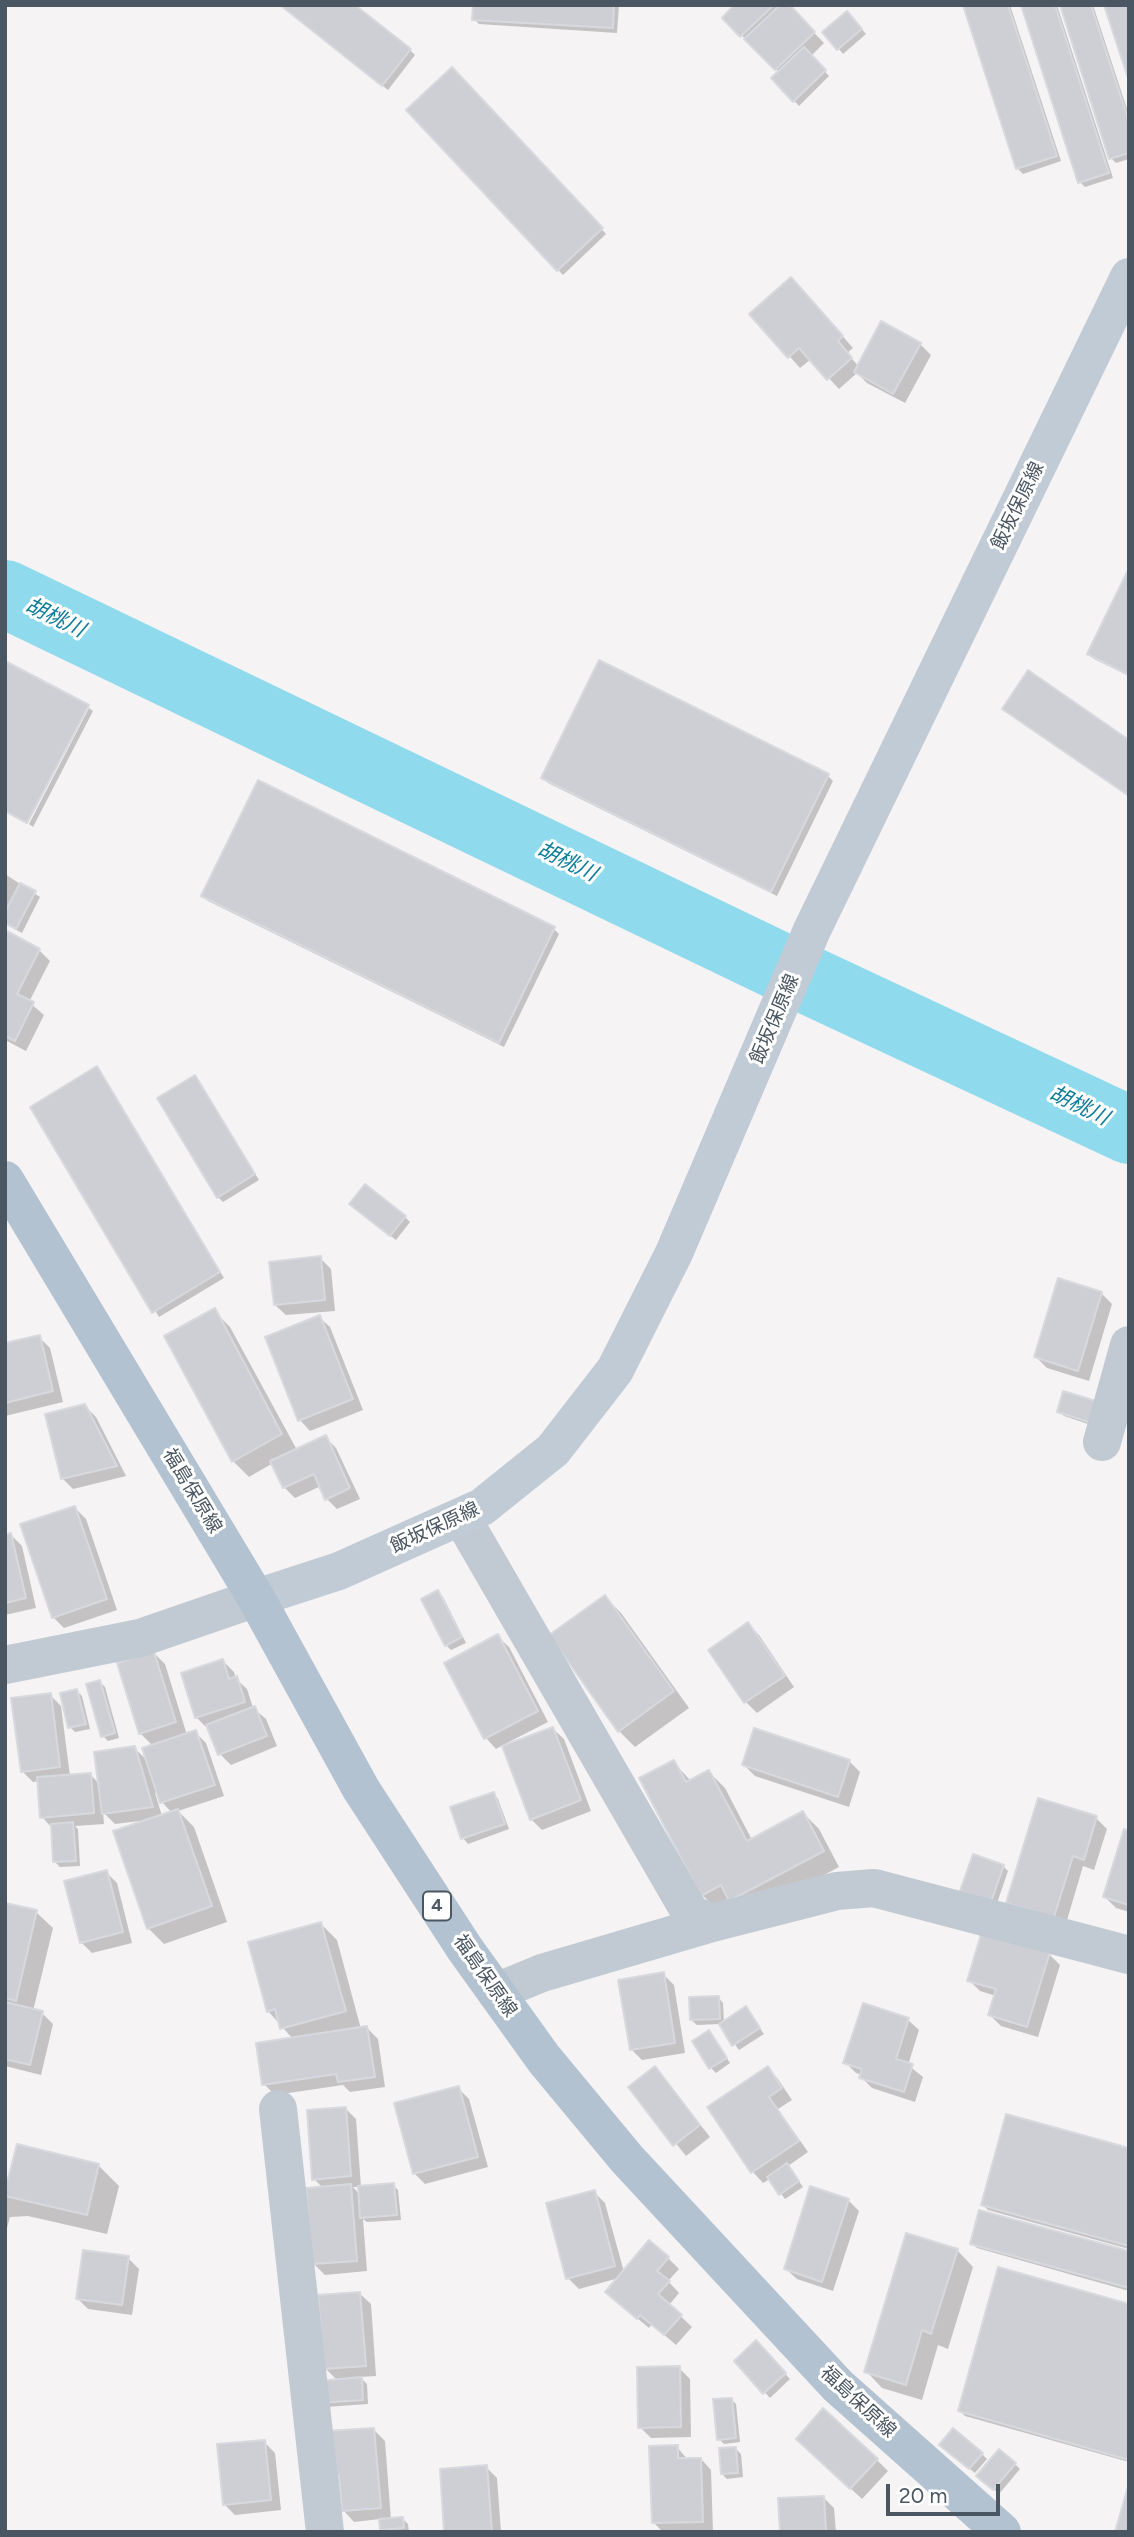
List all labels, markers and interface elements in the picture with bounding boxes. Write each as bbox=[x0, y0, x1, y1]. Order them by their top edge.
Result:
street label: 飯坂保原線 bbox=[987, 458, 1049, 554]
water label: 胡桃川 bbox=[21, 593, 89, 643]
water label: 胡桃川 bbox=[533, 837, 601, 887]
street label: 飯坂保原線 bbox=[746, 971, 804, 1067]
water label: 胡桃川 bbox=[1045, 1081, 1113, 1131]
street label: 福島保原線 bbox=[158, 1444, 226, 1538]
street label: 飯坂保原線 bbox=[387, 1498, 483, 1558]
road number: 4 bbox=[423, 1892, 451, 1920]
street label: 福島保原線 bbox=[448, 1931, 522, 2021]
street label: 福島保原線 bbox=[815, 2361, 901, 2443]
scale bar bbox=[889, 2470, 1003, 2514]
text: 20 m bbox=[899, 2483, 947, 2508]

